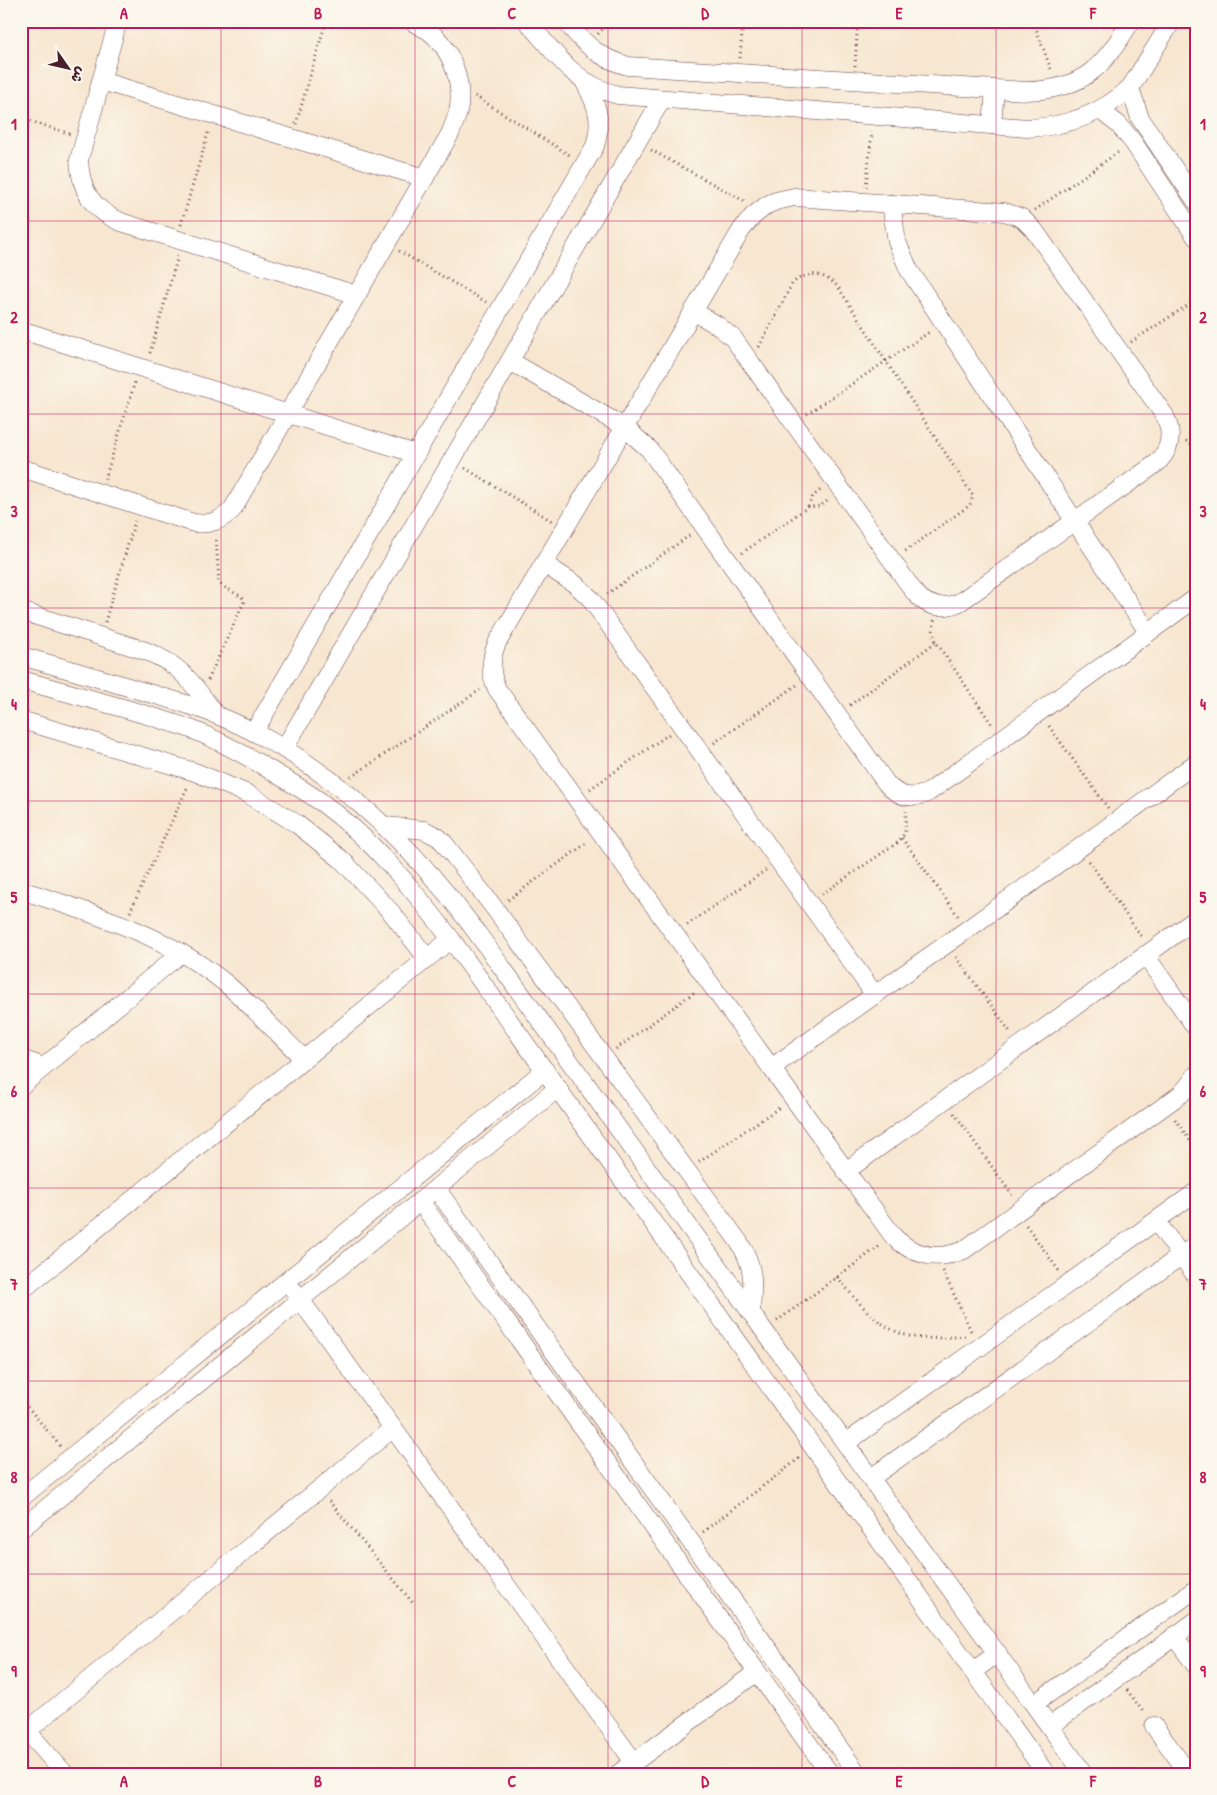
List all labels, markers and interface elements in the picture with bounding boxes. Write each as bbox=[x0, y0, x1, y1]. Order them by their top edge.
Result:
text: A bbox=[120, 2, 128, 24]
text: B bbox=[314, 2, 322, 24]
text: C bbox=[508, 2, 517, 24]
text: D bbox=[701, 2, 709, 24]
text: E bbox=[895, 2, 903, 24]
text: F bbox=[1089, 2, 1097, 24]
north arrow bbox=[42, 42, 92, 92]
text: ش bbox=[67, 64, 91, 87]
text: 1 bbox=[11, 113, 17, 135]
text: 1 bbox=[1200, 113, 1206, 135]
text: 2 bbox=[10, 306, 18, 328]
text: 2 bbox=[1199, 306, 1207, 328]
text: 3 bbox=[10, 500, 18, 522]
text: 3 bbox=[1199, 500, 1207, 522]
text: 4 bbox=[11, 693, 17, 715]
text: 4 bbox=[1200, 693, 1206, 715]
text: 5 bbox=[11, 886, 18, 908]
text: 5 bbox=[1200, 886, 1207, 908]
text: 6 bbox=[11, 1080, 18, 1102]
text: 6 bbox=[1200, 1080, 1207, 1102]
text: 7 bbox=[9, 1273, 18, 1295]
text: 7 bbox=[1198, 1273, 1207, 1295]
text: 8 bbox=[11, 1466, 18, 1488]
text: 8 bbox=[1200, 1466, 1207, 1488]
text: 9 bbox=[11, 1660, 17, 1682]
text: 9 bbox=[1200, 1660, 1206, 1682]
text: A bbox=[120, 1770, 128, 1792]
text: B bbox=[314, 1770, 322, 1792]
text: C bbox=[508, 1770, 517, 1792]
text: D bbox=[701, 1770, 709, 1792]
text: E bbox=[895, 1770, 903, 1792]
text: F bbox=[1089, 1770, 1097, 1792]

